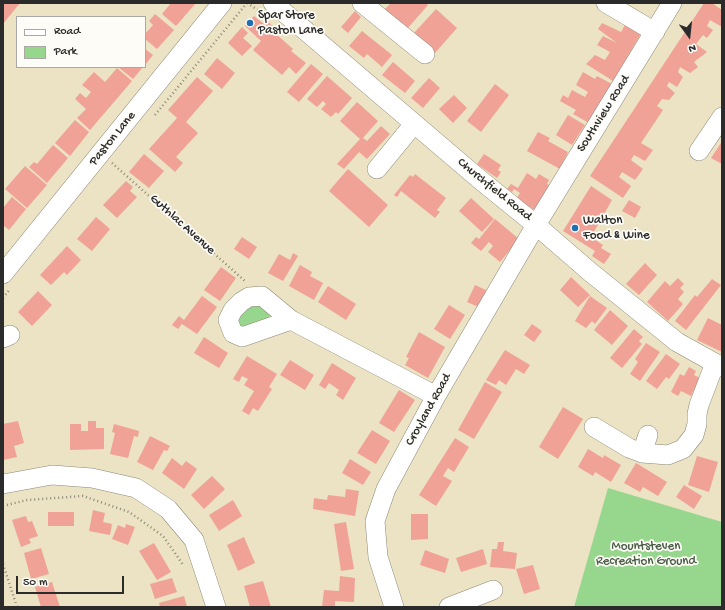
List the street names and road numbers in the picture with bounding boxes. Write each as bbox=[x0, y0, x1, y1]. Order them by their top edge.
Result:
street label: Southview Road bbox=[574, 73, 634, 155]
street label: Paston Lane bbox=[86, 109, 140, 169]
street label: Churchfield Road bbox=[454, 155, 534, 225]
street label: Guthlac Avenue bbox=[146, 191, 218, 259]
street label: Croyland Road bbox=[403, 371, 455, 449]

